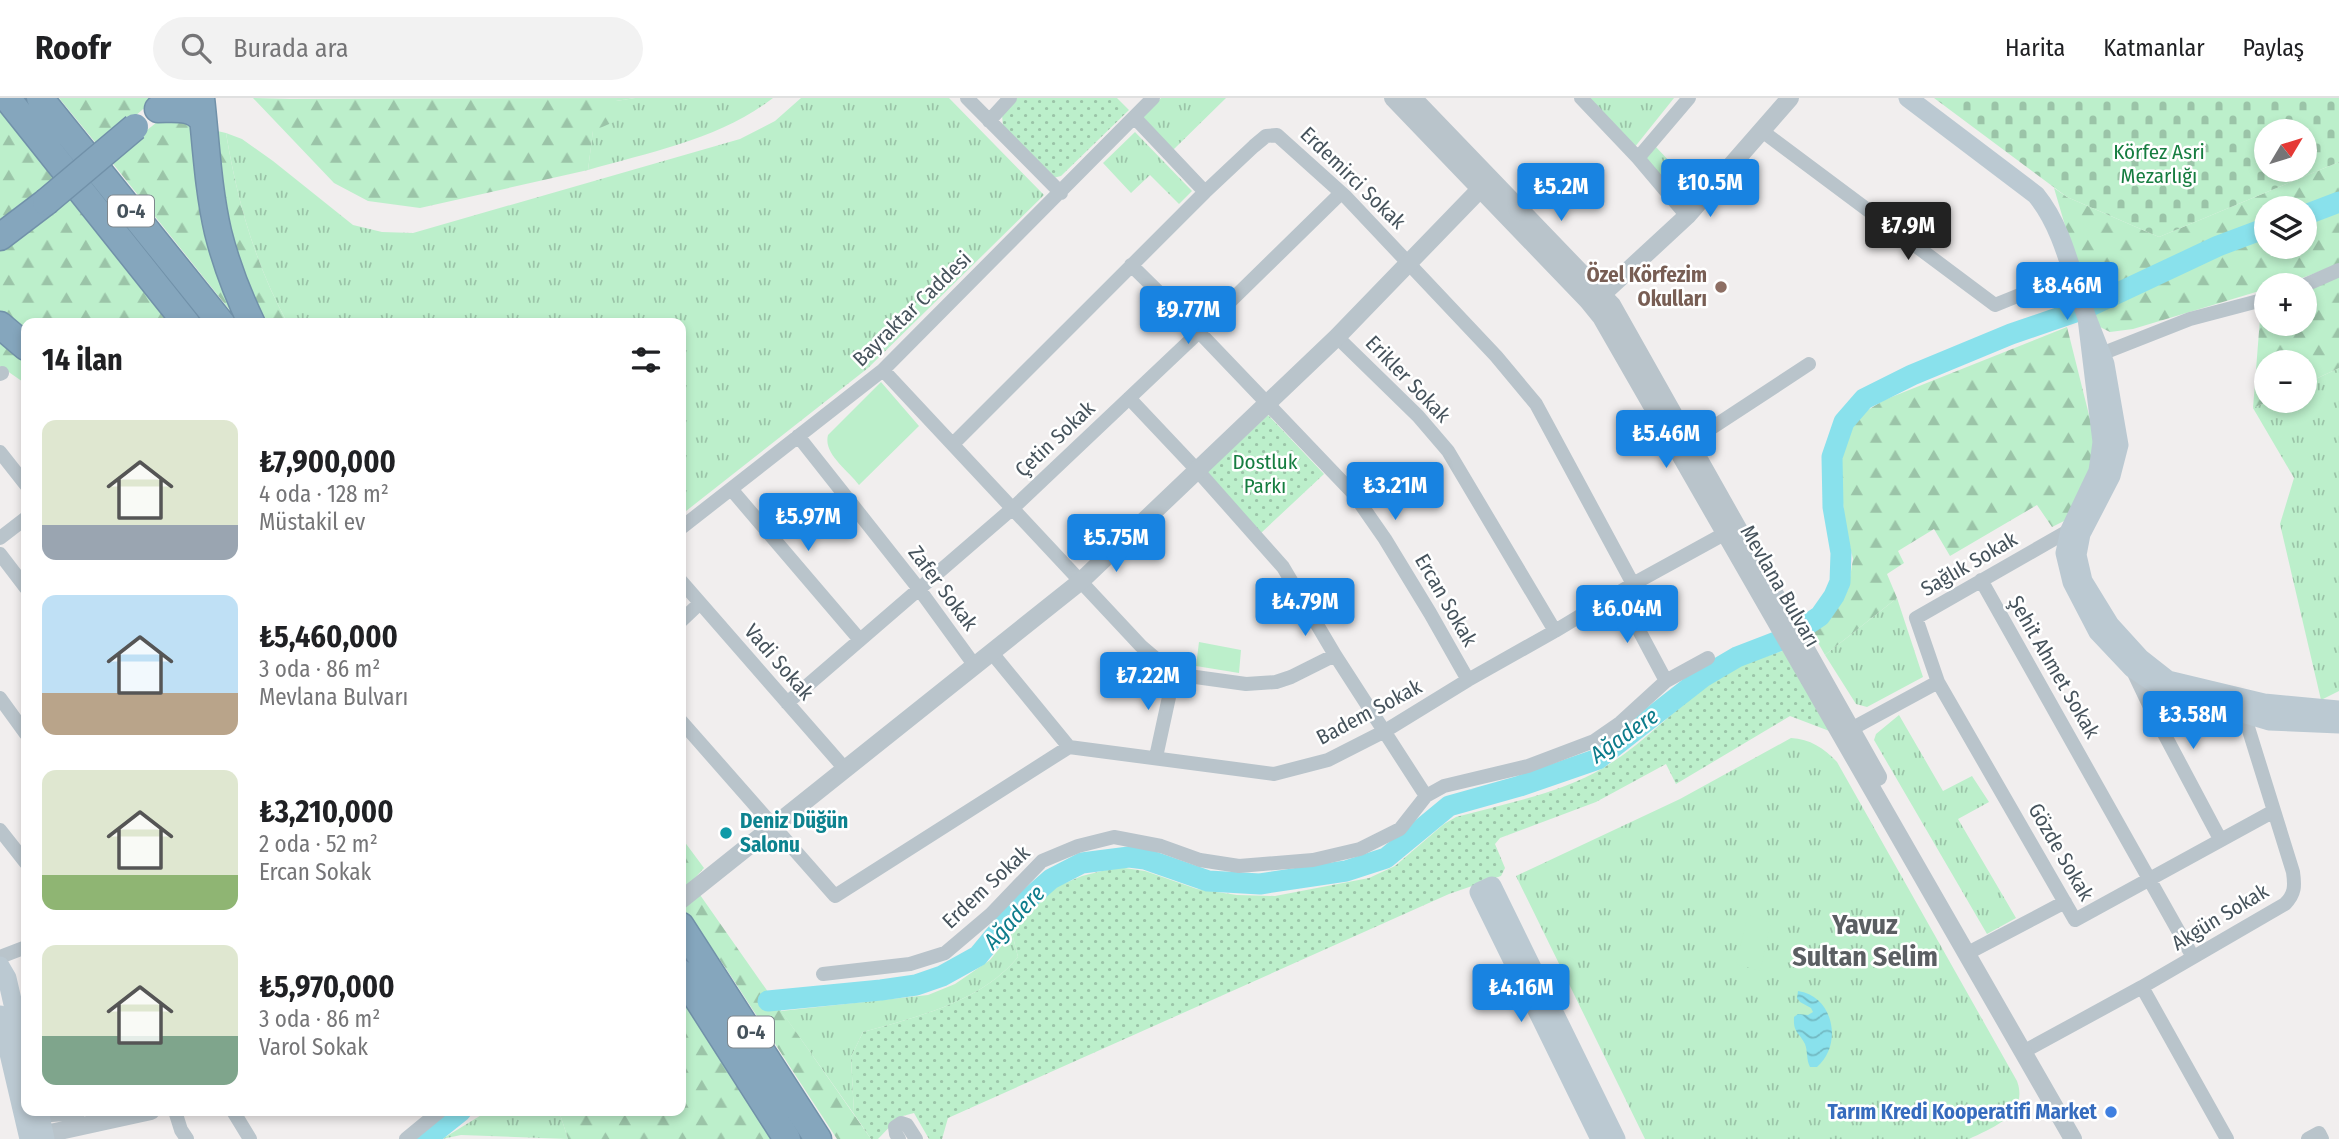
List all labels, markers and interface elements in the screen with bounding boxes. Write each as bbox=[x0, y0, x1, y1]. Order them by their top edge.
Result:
search box bbox=[153, 17, 643, 80]
text: Roofr bbox=[35, 28, 111, 68]
icon: search bbox=[177, 29, 215, 67]
text: Burada ara bbox=[233, 33, 349, 64]
text: Harita bbox=[2005, 34, 2065, 62]
text: Katmanlar bbox=[2103, 34, 2205, 62]
text: Paylaş bbox=[2243, 34, 2304, 62]
north arrow bbox=[2254, 119, 2317, 182]
map controls bbox=[2254, 119, 2317, 413]
street label: Erdemirci Sokak bbox=[1295, 121, 1411, 235]
park label: Körfez Asri Mezarlığı bbox=[2113, 139, 2205, 189]
pin: ₺10.5M bbox=[1653, 159, 1767, 219]
pin: ₺5.2M bbox=[1512, 164, 1610, 223]
text: ₺10.5M bbox=[1677, 168, 1743, 196]
text: ₺5.2M bbox=[1533, 172, 1589, 200]
road number: O-4 bbox=[108, 195, 154, 226]
button: layers bbox=[2254, 196, 2317, 259]
pin: ₺7.9M bbox=[1859, 202, 1957, 262]
text: ₺7.9M bbox=[1881, 211, 1935, 239]
street label: Bayraktar Caddesi bbox=[847, 246, 977, 372]
place label: Özel Körfezim Okulları bbox=[1587, 261, 1707, 312]
pin: ₺8.46M bbox=[2010, 262, 2124, 322]
text: ₺8.46M bbox=[2032, 271, 2102, 299]
button: + bbox=[2254, 273, 2317, 336]
marker: Özel Körfezim Okulları bbox=[1713, 279, 1729, 295]
pin: ₺9.77M bbox=[1131, 286, 1245, 346]
text: ₺9.77M bbox=[1156, 295, 1220, 323]
street label: Erikler Sokak bbox=[1360, 330, 1456, 428]
icon: filters bbox=[627, 341, 665, 379]
text: 14 ilan bbox=[42, 342, 123, 378]
button: − bbox=[2254, 350, 2317, 413]
street label: Çetin Sokak bbox=[1010, 395, 1101, 483]
pin: ₺5.46M bbox=[1609, 410, 1723, 470]
text: ₺5.46M bbox=[1632, 419, 1700, 447]
text: ₺7,900,000 bbox=[259, 444, 396, 480]
icon: home bbox=[98, 448, 182, 532]
park label: Dostluk Parkı bbox=[1232, 449, 1298, 499]
pin: ₺3.21M bbox=[1338, 462, 1452, 522]
text: ₺3.21M bbox=[1363, 471, 1427, 499]
text: 4 oda · 128 m² bbox=[259, 480, 389, 508]
pin: ₺5.97M bbox=[751, 494, 865, 553]
text: ₺5.97M bbox=[775, 502, 841, 530]
text: Müstakil ev bbox=[259, 508, 365, 536]
pin: ₺5.75M bbox=[1059, 514, 1173, 574]
street label: Mevlana Bulvarı bbox=[1735, 520, 1825, 652]
text: ₺5.75M bbox=[1083, 523, 1149, 551]
street label: Sağlık Sokak bbox=[1916, 526, 2022, 602]
street label: Zafer Sokak bbox=[903, 540, 984, 636]
street label: Ercan Sokak bbox=[1409, 549, 1483, 651]
pin: ₺4.79M bbox=[1248, 578, 1362, 638]
pin: ₺6.04M bbox=[1570, 586, 1684, 645]
text: ₺4.79M bbox=[1271, 587, 1339, 615]
street label: Şehit Ahmet Sokak bbox=[2003, 591, 2105, 743]
text: ₺6.04M bbox=[1592, 594, 1662, 622]
text: ₺5,460,000 bbox=[259, 619, 398, 655]
street label: Vadi Sokak bbox=[739, 619, 819, 706]
icon: home bbox=[98, 623, 182, 707]
pin: ₺7.22M bbox=[1091, 652, 1205, 712]
text: 3 oda · 86 m² bbox=[259, 655, 380, 683]
text: ₺7.22M bbox=[1116, 661, 1180, 689]
street label: Badem Sokak bbox=[1312, 673, 1426, 751]
text: Mevlana Bulvarı bbox=[259, 683, 408, 711]
pin: ₺3.58M bbox=[2136, 692, 2250, 751]
text: ₺3.58M bbox=[2159, 700, 2227, 728]
water label: Ağadere bbox=[1583, 701, 1664, 769]
text: ₺3,210,000 bbox=[259, 794, 394, 830]
icon: home bbox=[98, 798, 182, 882]
street label: Gözde Sokak bbox=[2023, 798, 2100, 906]
place label: Deniz Düğün Salonu bbox=[740, 808, 848, 858]
marker: Deniz Düğün Salonu bbox=[718, 825, 734, 841]
text: 2 oda · 52 m² bbox=[259, 830, 378, 858]
street label: Erdem Sokak bbox=[937, 840, 1035, 934]
text: Ercan Sokak bbox=[259, 858, 371, 886]
street label: Akgün Sokak bbox=[2167, 878, 2273, 956]
water label: Ağadere bbox=[977, 879, 1051, 956]
district label: Yavuz Sultan Selim bbox=[1792, 908, 1938, 973]
pin: ₺4.16M bbox=[1464, 964, 1578, 1024]
text: ₺5,970,000 bbox=[259, 969, 395, 1005]
icon: home bbox=[98, 973, 182, 1057]
text: ₺4.16M bbox=[1489, 973, 1554, 1001]
text: 3 oda · 86 m² bbox=[259, 1005, 380, 1033]
road number: O-4 bbox=[728, 1016, 774, 1048]
text: Varol Sokak bbox=[259, 1033, 368, 1061]
place label: Tarım Kredi Kooperatifi Market bbox=[1828, 1099, 2098, 1125]
marker: Tarım Kredi Kooperatifi Market bbox=[2103, 1104, 2119, 1120]

